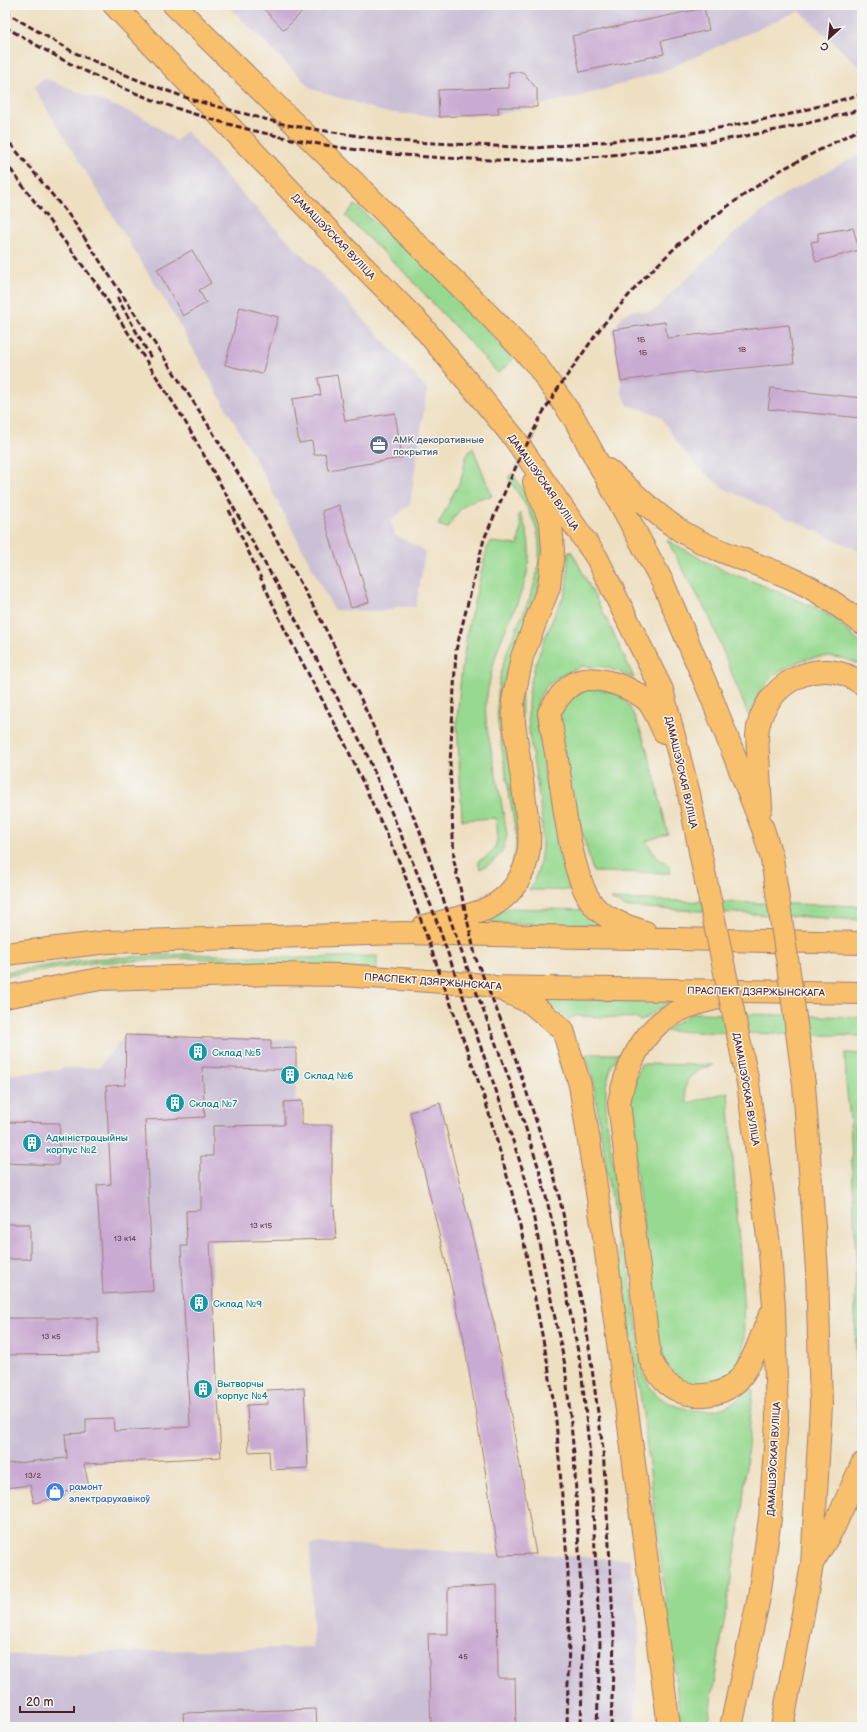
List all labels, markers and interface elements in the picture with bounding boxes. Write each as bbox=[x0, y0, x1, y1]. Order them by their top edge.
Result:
north arrow bbox=[809, 18, 849, 58]
text: С bbox=[818, 39, 831, 54]
street label: ДАМАШЭЎСКАЯ ВУЛІЦА bbox=[289, 191, 378, 283]
house number: 1Б bbox=[637, 335, 646, 344]
house number: 1В bbox=[738, 345, 746, 354]
house number: 1Б bbox=[639, 348, 648, 357]
street label: ДАМАШЭЎСКАЯ ВУЛІЦА bbox=[505, 432, 582, 534]
office icon: АМК декоративные покрытия bbox=[368, 434, 390, 456]
place label: АМК декоративные покрытия bbox=[392, 434, 484, 458]
street label: ДАМАШЭЎСКАЯ ВУЛІЦА bbox=[662, 715, 700, 830]
street label: ПРАСПЕКТ ДЗЯРЖЫНСКАГА bbox=[364, 971, 503, 993]
street label: ПРАСПЕКТ ДЗЯРЖЫНСКАГА bbox=[687, 985, 826, 999]
street label: ДАМАШЭЎСКАЯ ВУЛІЦА bbox=[730, 1032, 762, 1148]
building icon: Склад №5 bbox=[187, 1041, 209, 1063]
place label: Склад №5 bbox=[212, 1047, 261, 1059]
building icon: Склад №6 bbox=[279, 1064, 301, 1086]
place label: Склад №6 bbox=[304, 1070, 353, 1082]
building icon: Склад №7 bbox=[164, 1092, 186, 1114]
place label: Склад №7 bbox=[189, 1098, 237, 1110]
building icon: Адміністрацыйны корпус №2 bbox=[21, 1132, 43, 1154]
place label: Адміністрацыйны корпус №2 bbox=[45, 1132, 128, 1156]
house number: 13 к15 bbox=[250, 1221, 272, 1230]
house number: 13 к14 bbox=[114, 1234, 136, 1243]
building icon: Склад №9 bbox=[188, 1292, 210, 1314]
place label: Склад №9 bbox=[213, 1298, 262, 1310]
house number: 13 к5 bbox=[41, 1332, 61, 1341]
building icon: Вытворчы корпус №4 bbox=[192, 1378, 214, 1400]
place label: Вытворчы корпус №4 bbox=[217, 1378, 268, 1402]
street label: ДАМАШЭЎСКАЯ ВУЛІЦА bbox=[765, 1400, 783, 1517]
house number: 13/2 bbox=[25, 1471, 41, 1480]
shop icon: рамонт электрарухавікоў bbox=[44, 1481, 66, 1503]
place label: рамонт электрарухавікоў bbox=[69, 1481, 150, 1505]
house number: 45 bbox=[458, 1652, 468, 1661]
scale bar bbox=[20, 1688, 74, 1714]
text: 20 m bbox=[26, 1695, 53, 1710]

